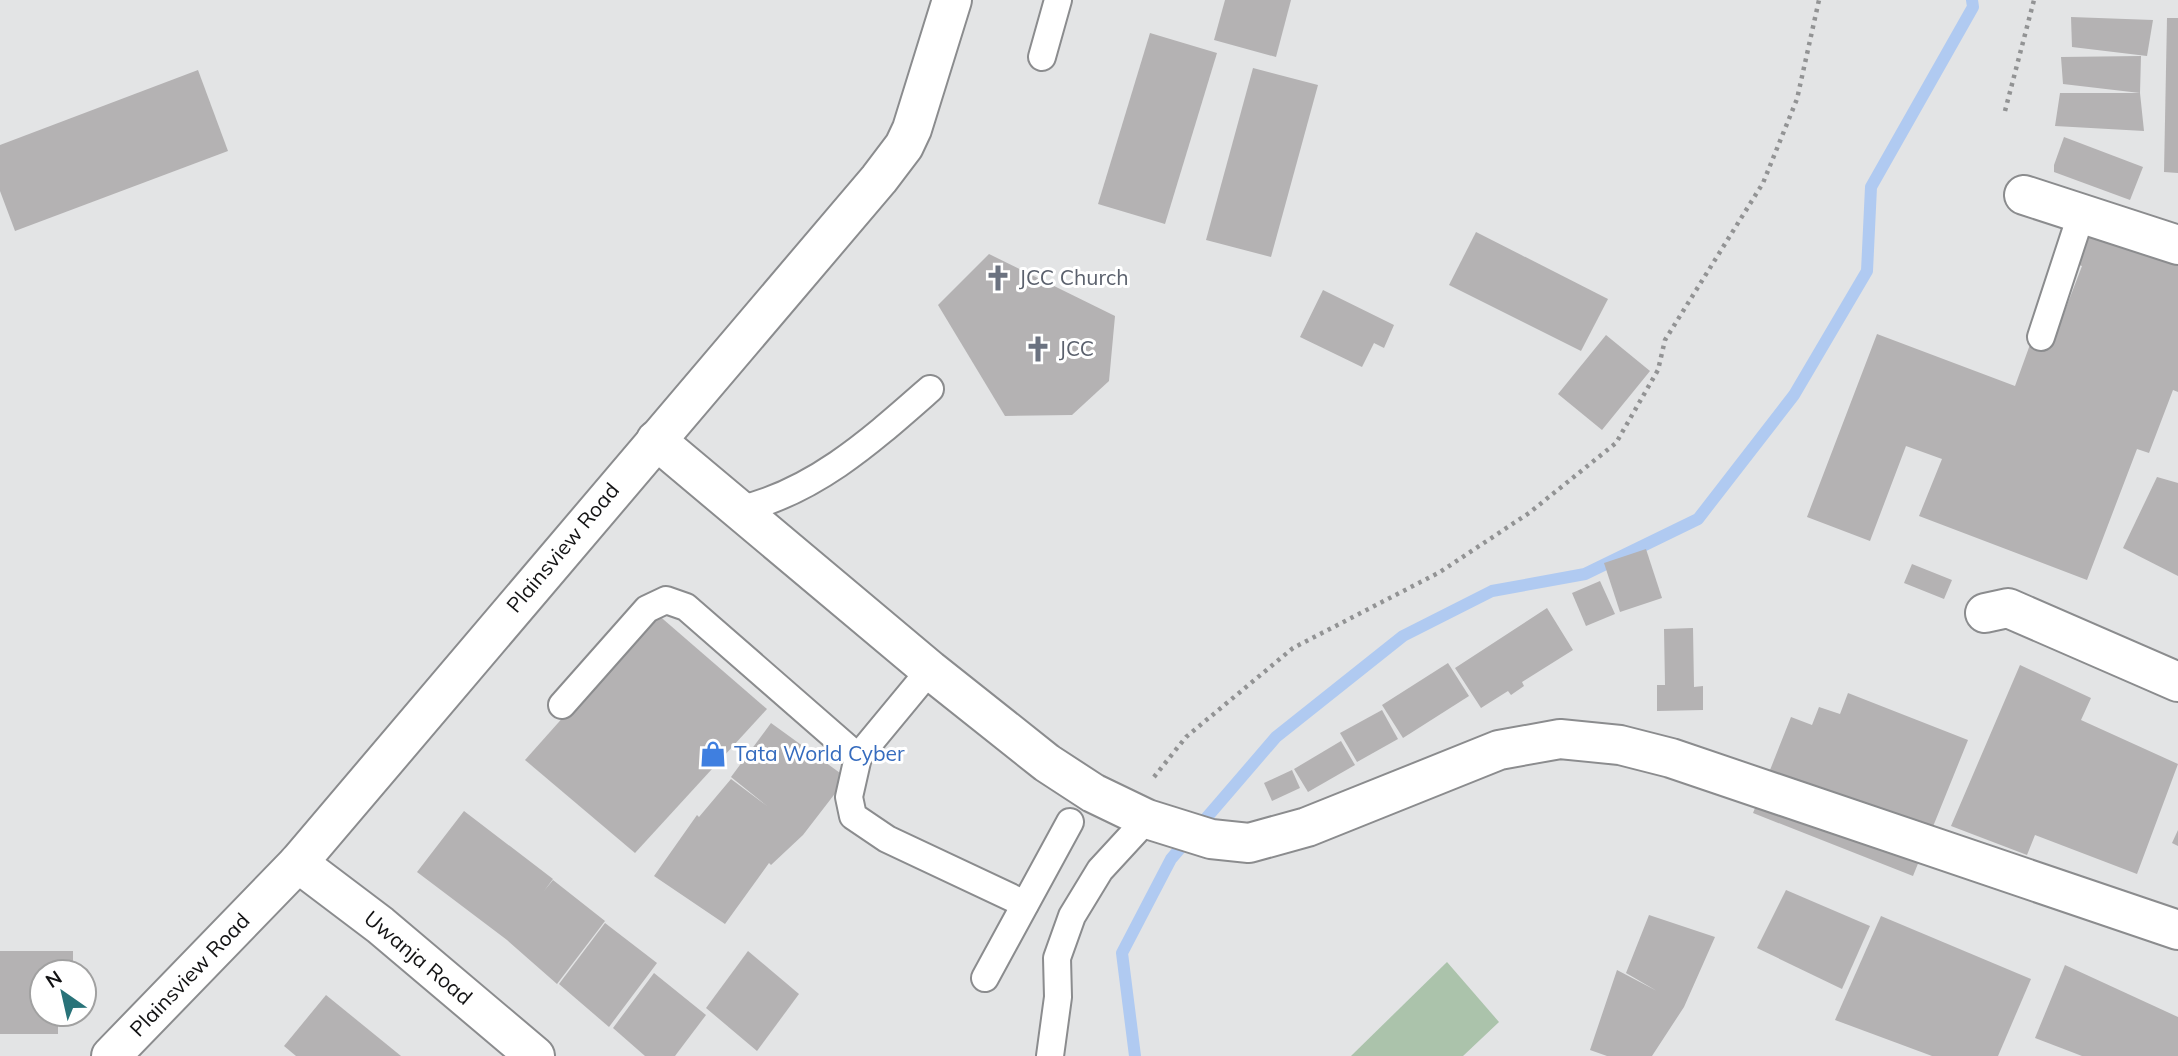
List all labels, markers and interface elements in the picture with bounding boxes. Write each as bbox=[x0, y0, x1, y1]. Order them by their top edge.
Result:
church icon: JCC Church bbox=[983, 263, 1013, 293]
place label: JCC Church bbox=[1019, 264, 1129, 290]
church icon: JCC bbox=[1023, 334, 1053, 364]
place label: JCC bbox=[1059, 335, 1094, 361]
street label: Plainsview Road bbox=[500, 477, 624, 618]
shop icon: Tata World Cyber bbox=[698, 739, 728, 769]
place label: Tata World Cyber bbox=[734, 740, 905, 766]
street label: Uwanja Road bbox=[359, 905, 478, 1010]
street label: Plainsview Road bbox=[124, 907, 255, 1041]
north arrow bbox=[28, 958, 98, 1028]
text: N bbox=[41, 965, 66, 993]

